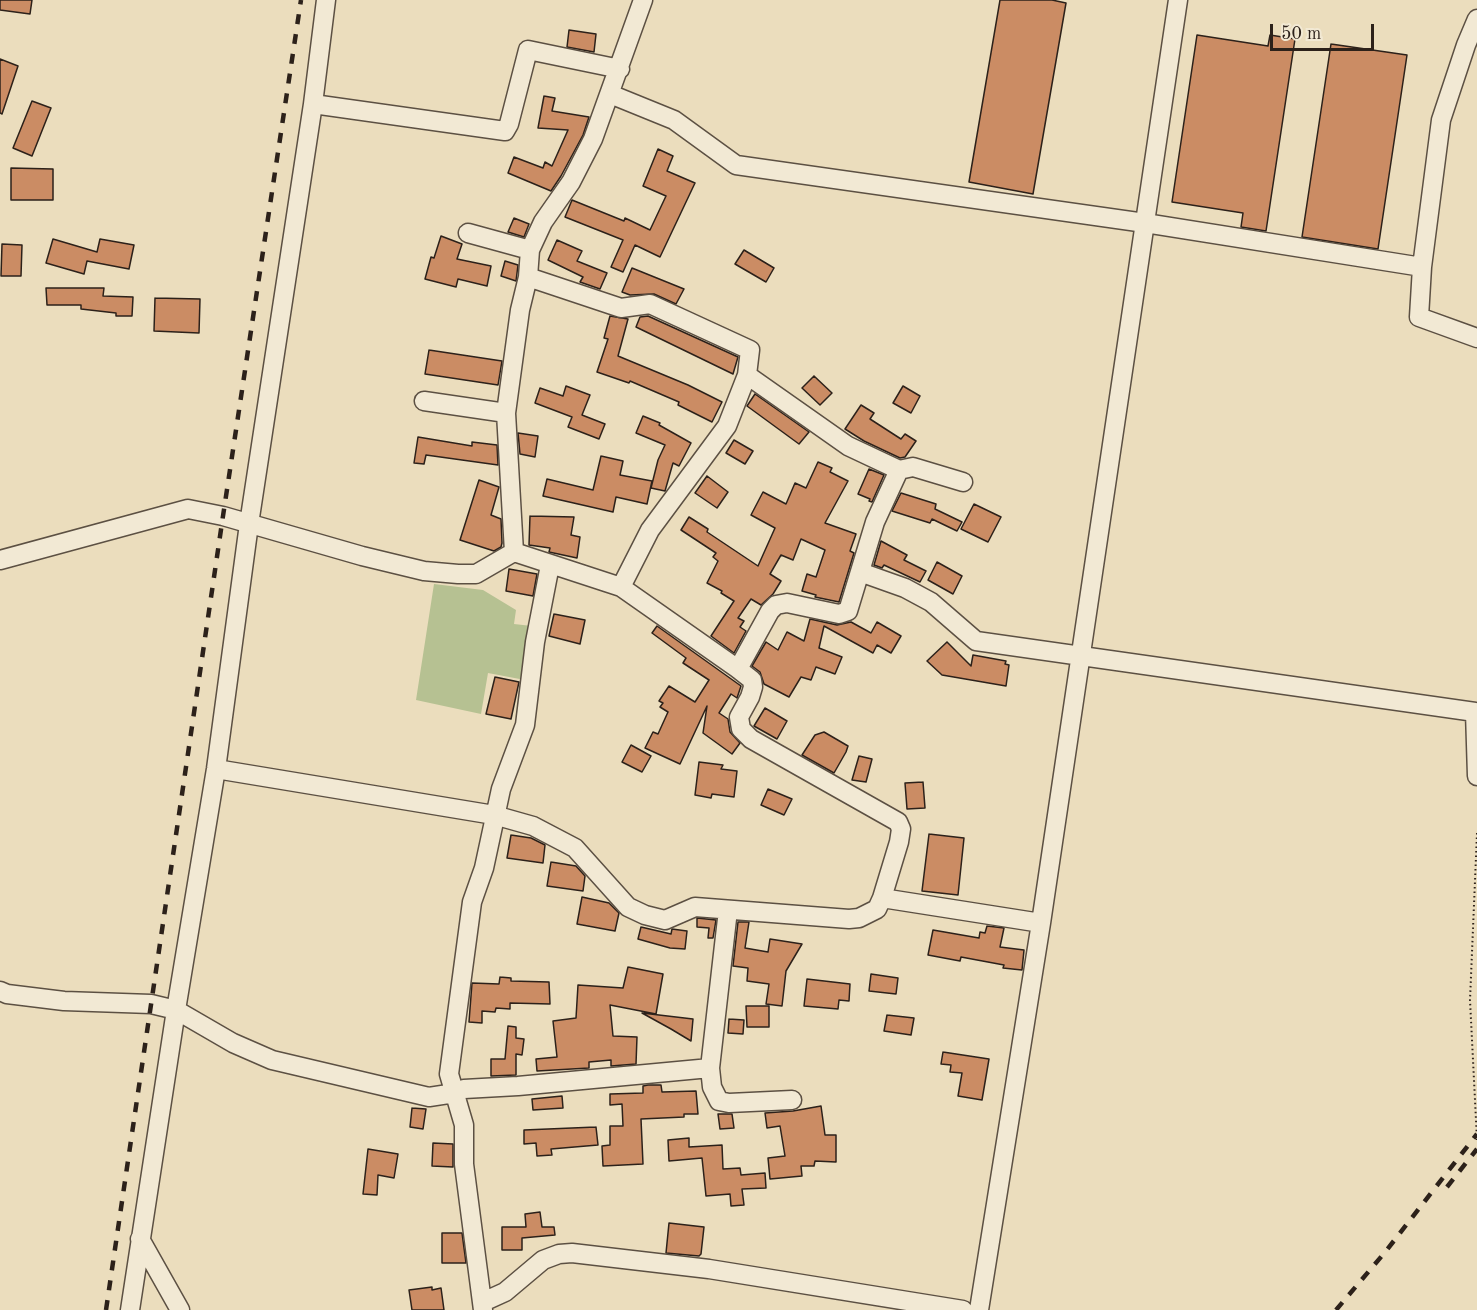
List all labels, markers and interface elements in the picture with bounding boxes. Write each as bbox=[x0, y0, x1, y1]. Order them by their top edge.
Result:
scale bar bbox=[1273, 12, 1376, 50]
text: 50 m bbox=[1281, 25, 1321, 43]

